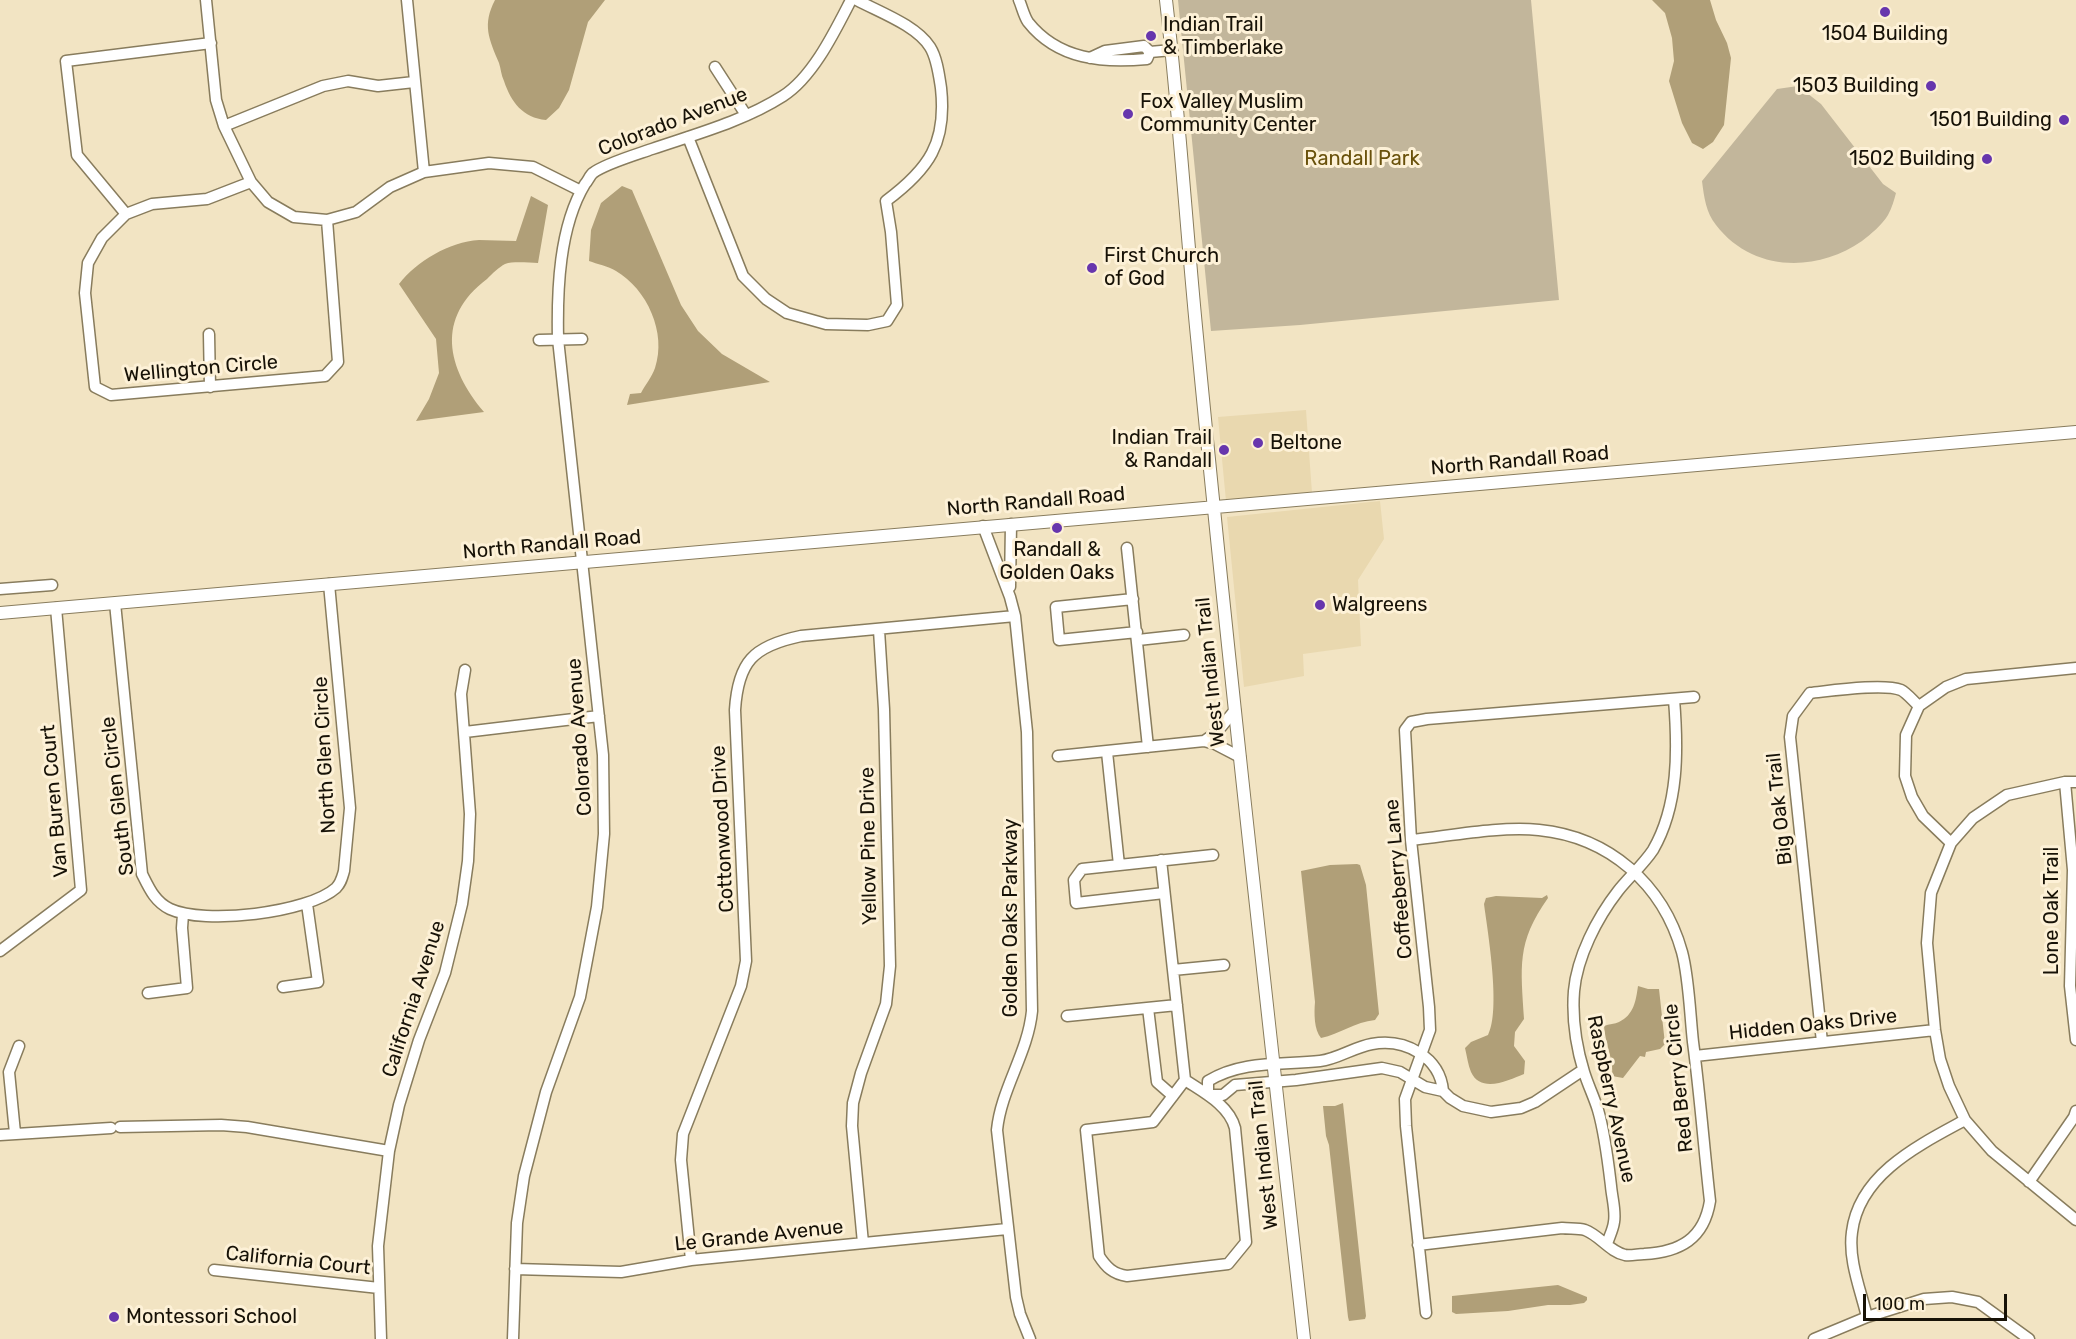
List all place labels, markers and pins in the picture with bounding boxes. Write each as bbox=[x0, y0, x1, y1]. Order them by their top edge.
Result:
marker: 1504 Building bbox=[1878, 5, 1892, 19]
place label: Indian Trail & Timberlake bbox=[1163, 13, 1284, 60]
place label: 1504 Building bbox=[1822, 22, 1948, 46]
marker: Indian Trail & Timberlake bbox=[1144, 29, 1158, 43]
place label: 1503 Building bbox=[1793, 74, 1919, 98]
marker: 1503 Building bbox=[1924, 79, 1938, 93]
place label: Fox Valley Muslim Community Center bbox=[1140, 90, 1316, 137]
marker: Fox Valley Muslim Community Center bbox=[1121, 107, 1135, 121]
place label: 1501 Building bbox=[1930, 108, 2052, 132]
marker: 1501 Building bbox=[2057, 113, 2071, 127]
place label: 1502 Building bbox=[1849, 147, 1975, 171]
marker: 1502 Building bbox=[1980, 152, 1994, 166]
place label: First Church of God bbox=[1104, 244, 1219, 291]
marker: First Church of God bbox=[1085, 261, 1099, 275]
place label: Indian Trail & Randall bbox=[1111, 426, 1212, 473]
place label: Beltone bbox=[1270, 431, 1342, 455]
marker: Beltone bbox=[1251, 436, 1265, 450]
marker: Indian Trail & Randall bbox=[1217, 443, 1231, 457]
marker: Randall & Golden Oaks bbox=[1050, 521, 1064, 535]
place label: Randall & Golden Oaks bbox=[1000, 538, 1114, 585]
place label: Walgreens bbox=[1332, 593, 1428, 617]
marker: Walgreens bbox=[1313, 598, 1327, 612]
place label: Montessori School bbox=[126, 1305, 297, 1329]
marker: Montessori School bbox=[107, 1310, 121, 1324]

